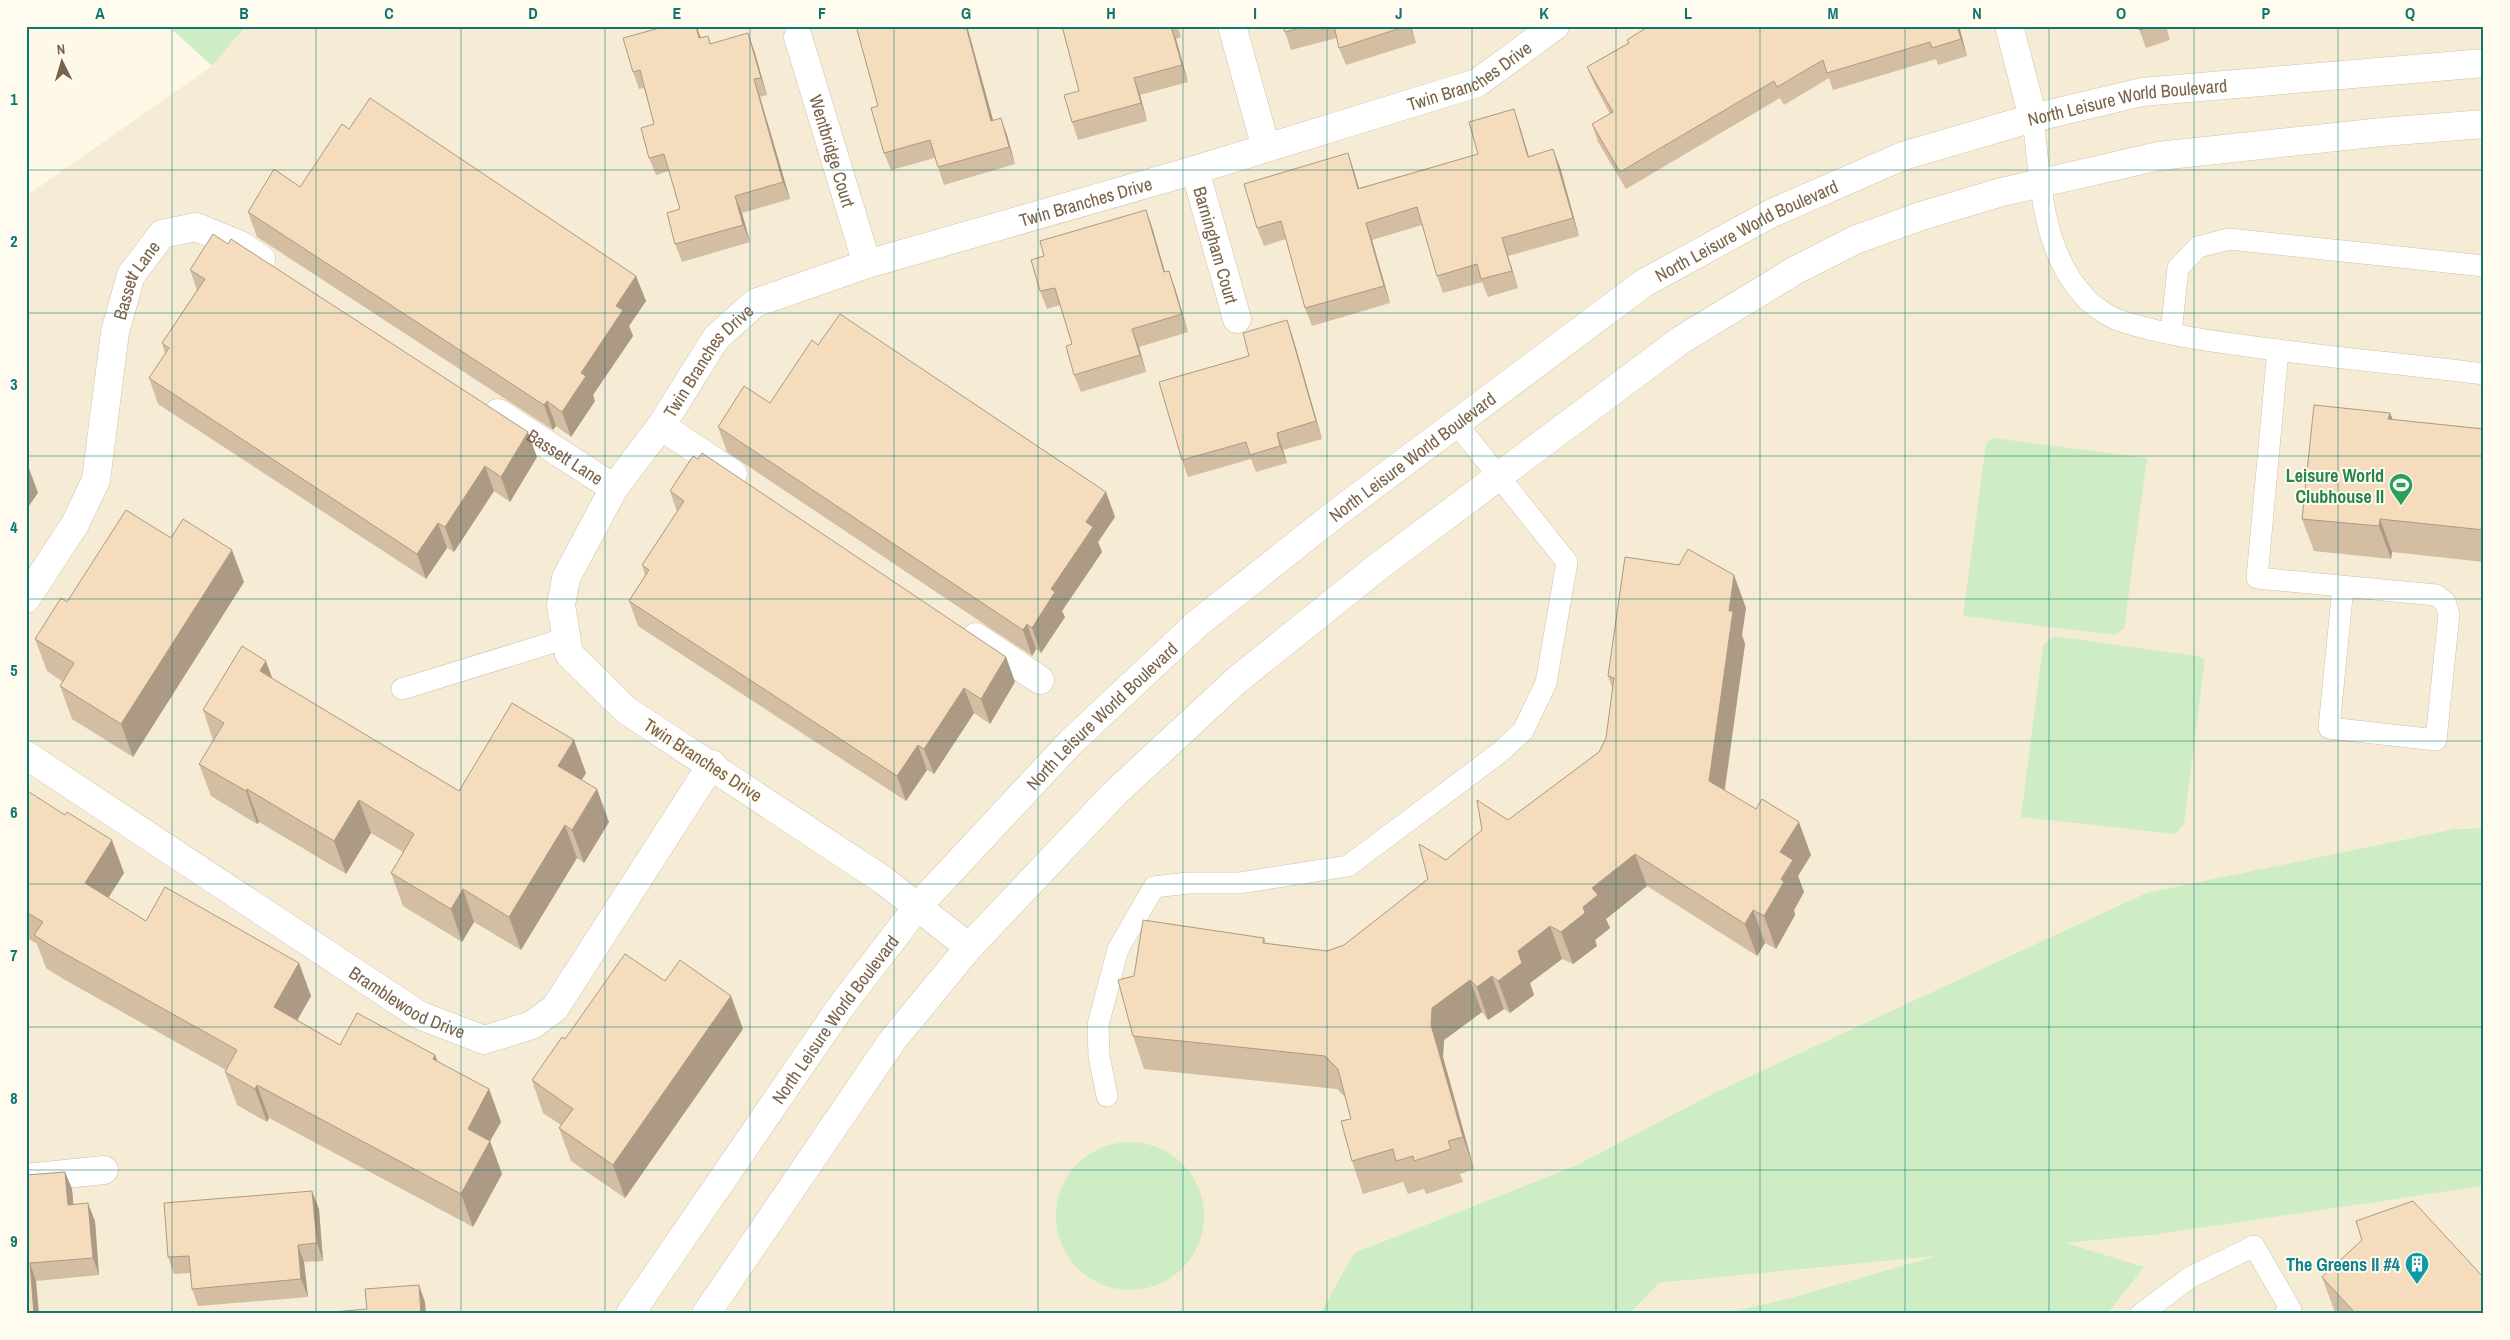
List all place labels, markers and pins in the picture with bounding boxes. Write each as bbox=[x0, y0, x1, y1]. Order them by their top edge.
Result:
place label: Leisure World Clubhouse II bbox=[2286, 463, 2384, 509]
sports icon: Leisure World Clubhouse II bbox=[2388, 472, 2414, 506]
building icon: The Greens II #4 bbox=[2404, 1251, 2430, 1285]
place label: The Greens II #4 bbox=[2286, 1252, 2401, 1277]

